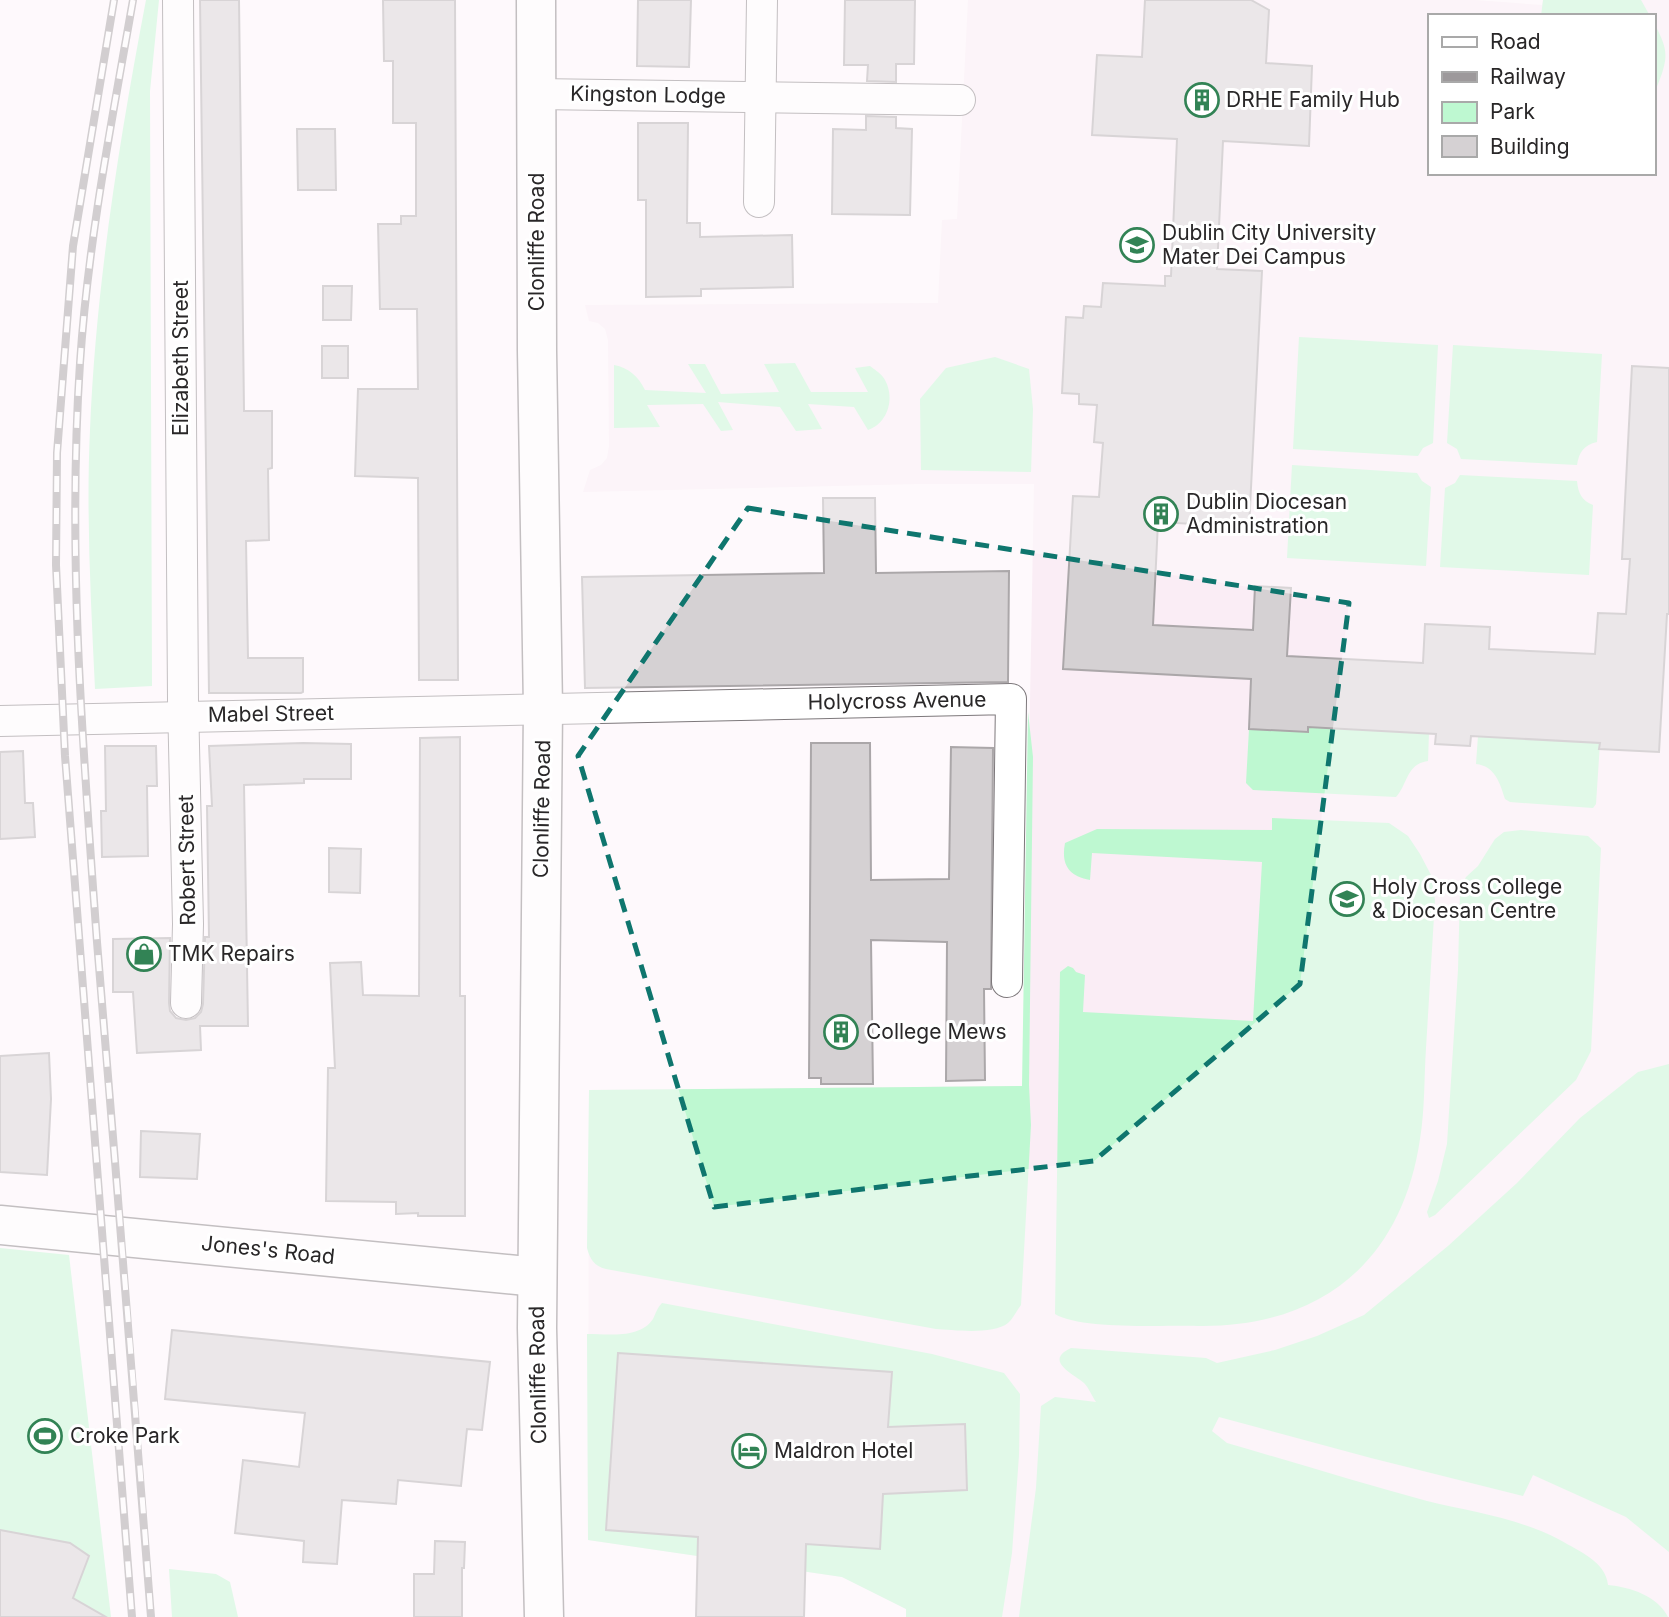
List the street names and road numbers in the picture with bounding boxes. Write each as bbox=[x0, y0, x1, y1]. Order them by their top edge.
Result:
street label: Kingston Lodge bbox=[570, 81, 726, 108]
street label: Clonliffe Road bbox=[524, 173, 549, 311]
street label: Elizabeth Street bbox=[168, 280, 193, 436]
street label: Holycross Avenue bbox=[807, 686, 987, 715]
street label: Mabel Street bbox=[208, 700, 334, 727]
street label: Clonliffe Road bbox=[528, 740, 555, 878]
street label: Robert Street bbox=[173, 794, 200, 926]
street label: Jones's Road bbox=[200, 1230, 336, 1269]
street label: Clonliffe Road bbox=[524, 1306, 551, 1444]

